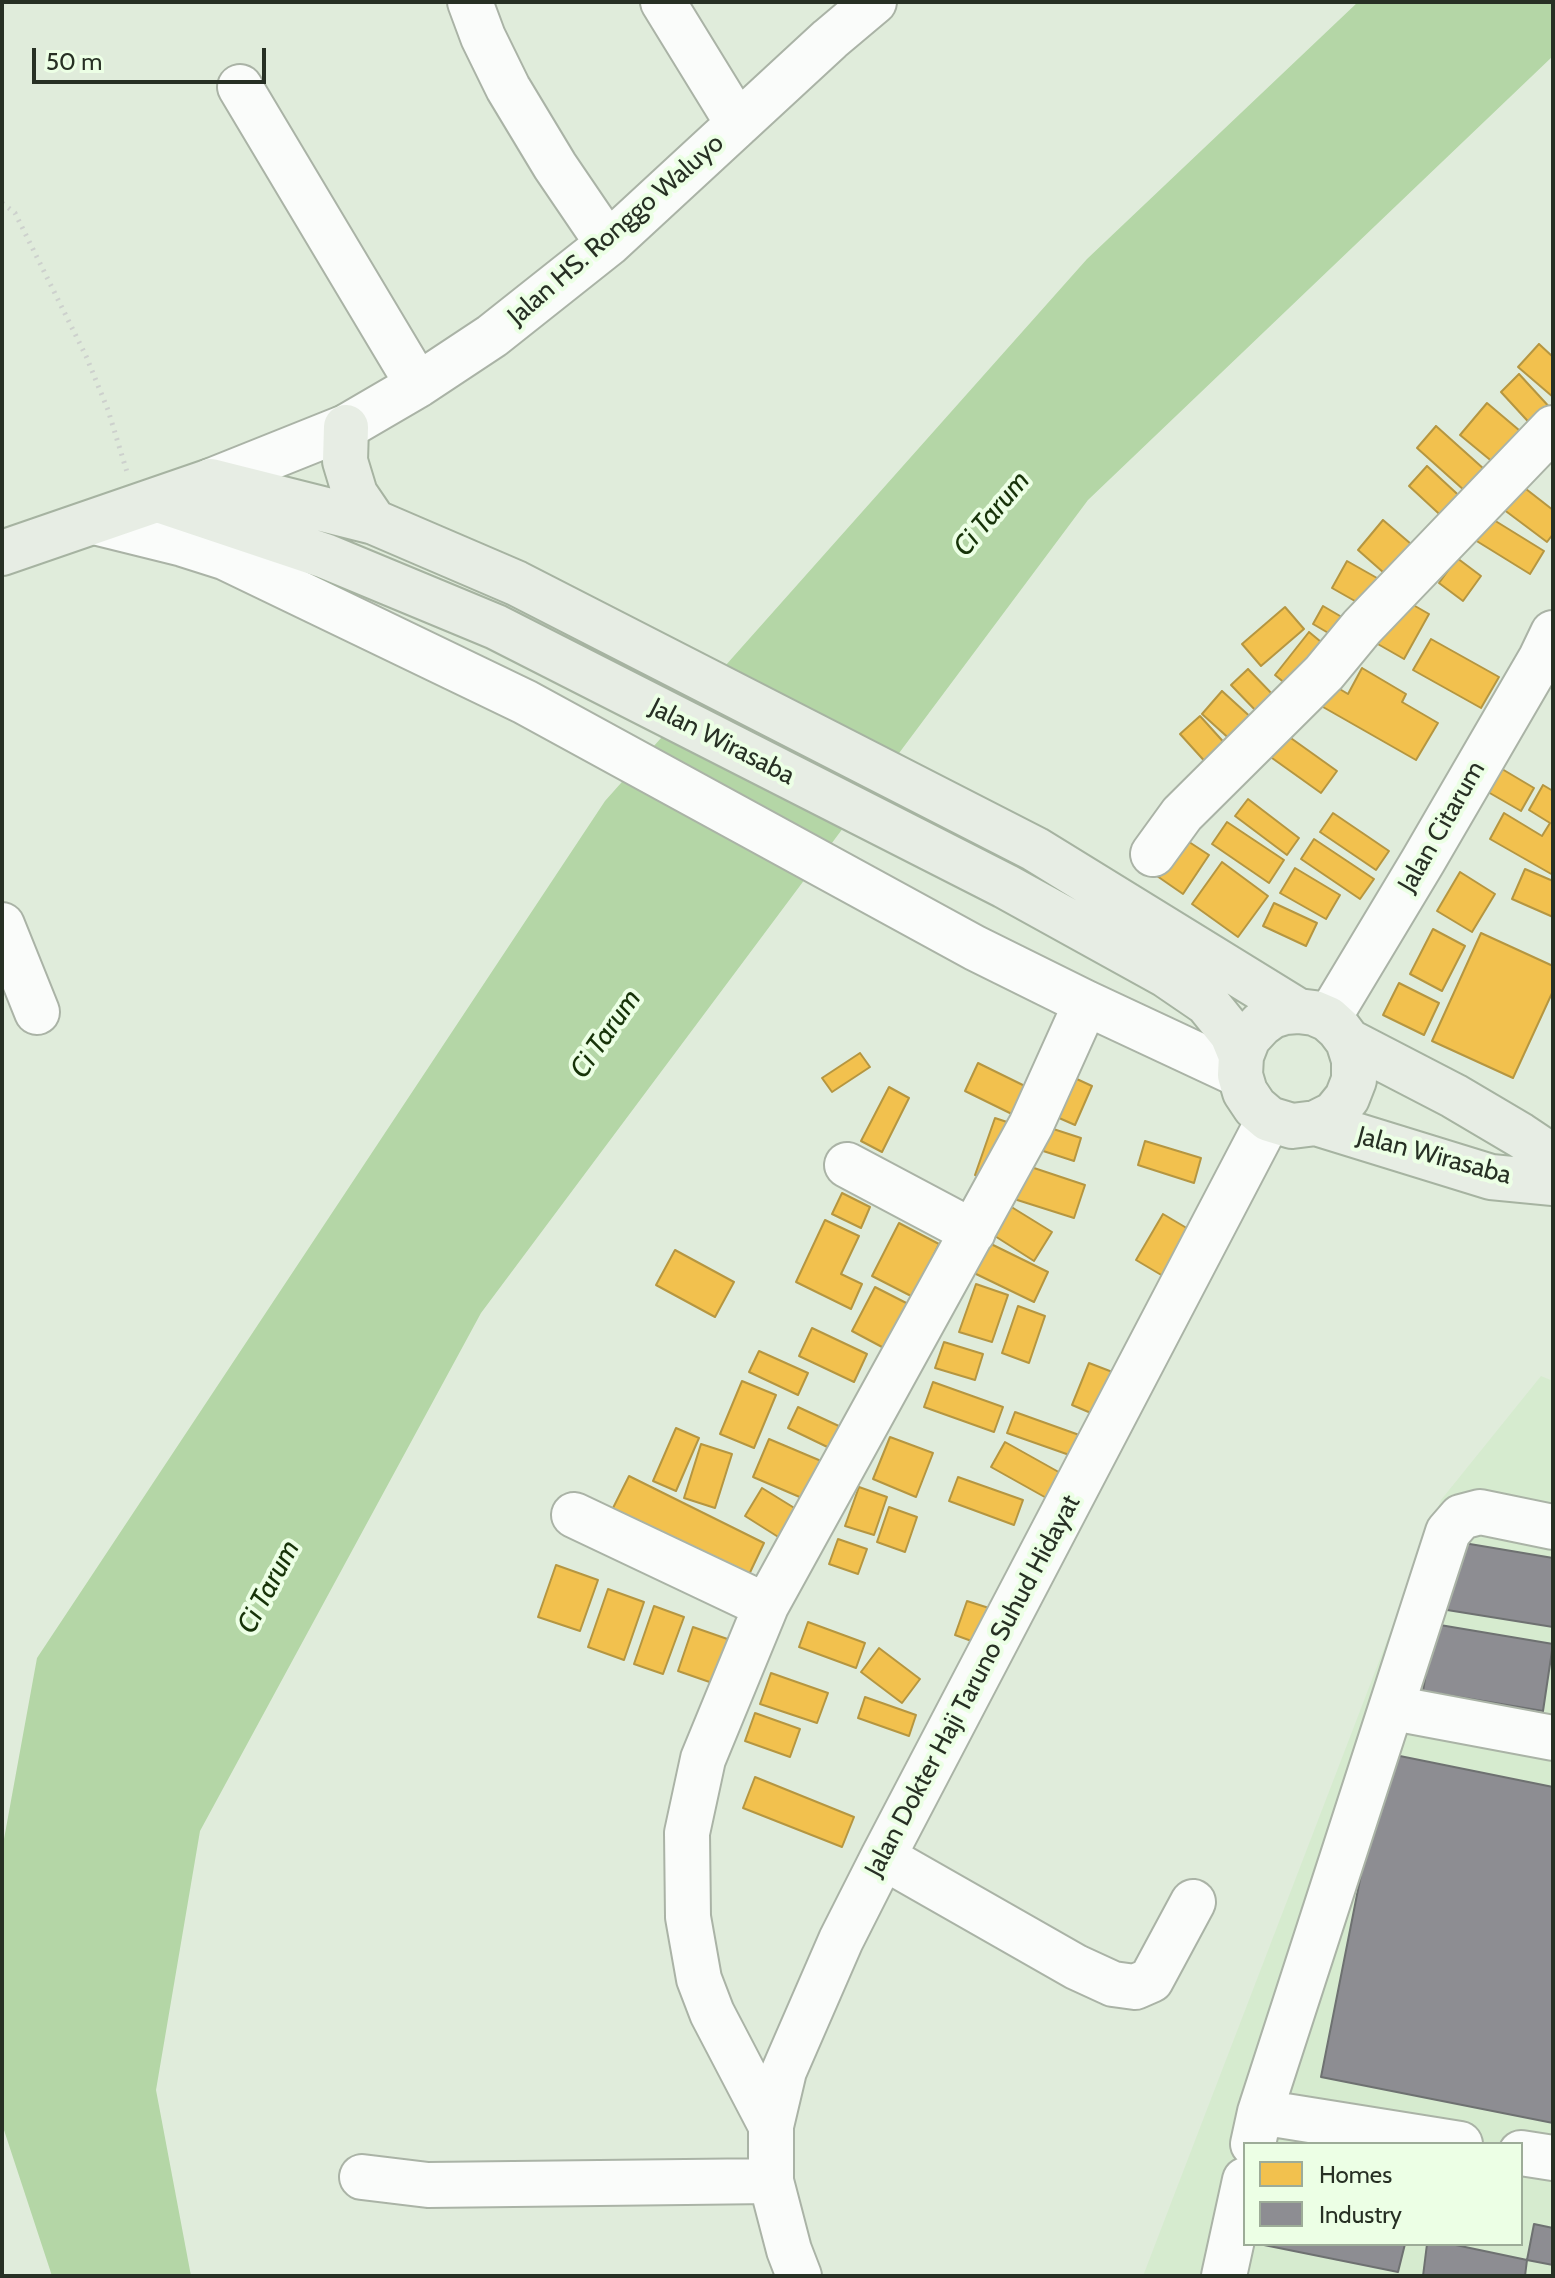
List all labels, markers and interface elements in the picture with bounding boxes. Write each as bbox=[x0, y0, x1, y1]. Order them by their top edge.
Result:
scale bar bbox=[36, 32, 270, 82]
text: 50 m bbox=[46, 47, 102, 76]
street label: Jalan HS. Ronggo Waluyo bbox=[502, 128, 730, 332]
water label: Ci Tarum bbox=[947, 465, 1037, 563]
street label: Jalan Wirasaba bbox=[644, 692, 800, 792]
street label: Jalan Citarum bbox=[1392, 756, 1492, 898]
water label: Ci Tarum bbox=[563, 983, 649, 1085]
street label: Jalan Wirasaba bbox=[1353, 1120, 1515, 1192]
street label: Jalan Dokter Haji Taruno Suhud Hidayat bbox=[859, 1490, 1087, 1882]
water label: Ci Tarum bbox=[231, 1535, 307, 1639]
legend bbox=[1243, 2142, 1523, 2246]
text: Homes bbox=[1319, 2160, 1392, 2189]
text: Industry bbox=[1319, 2200, 1402, 2229]

